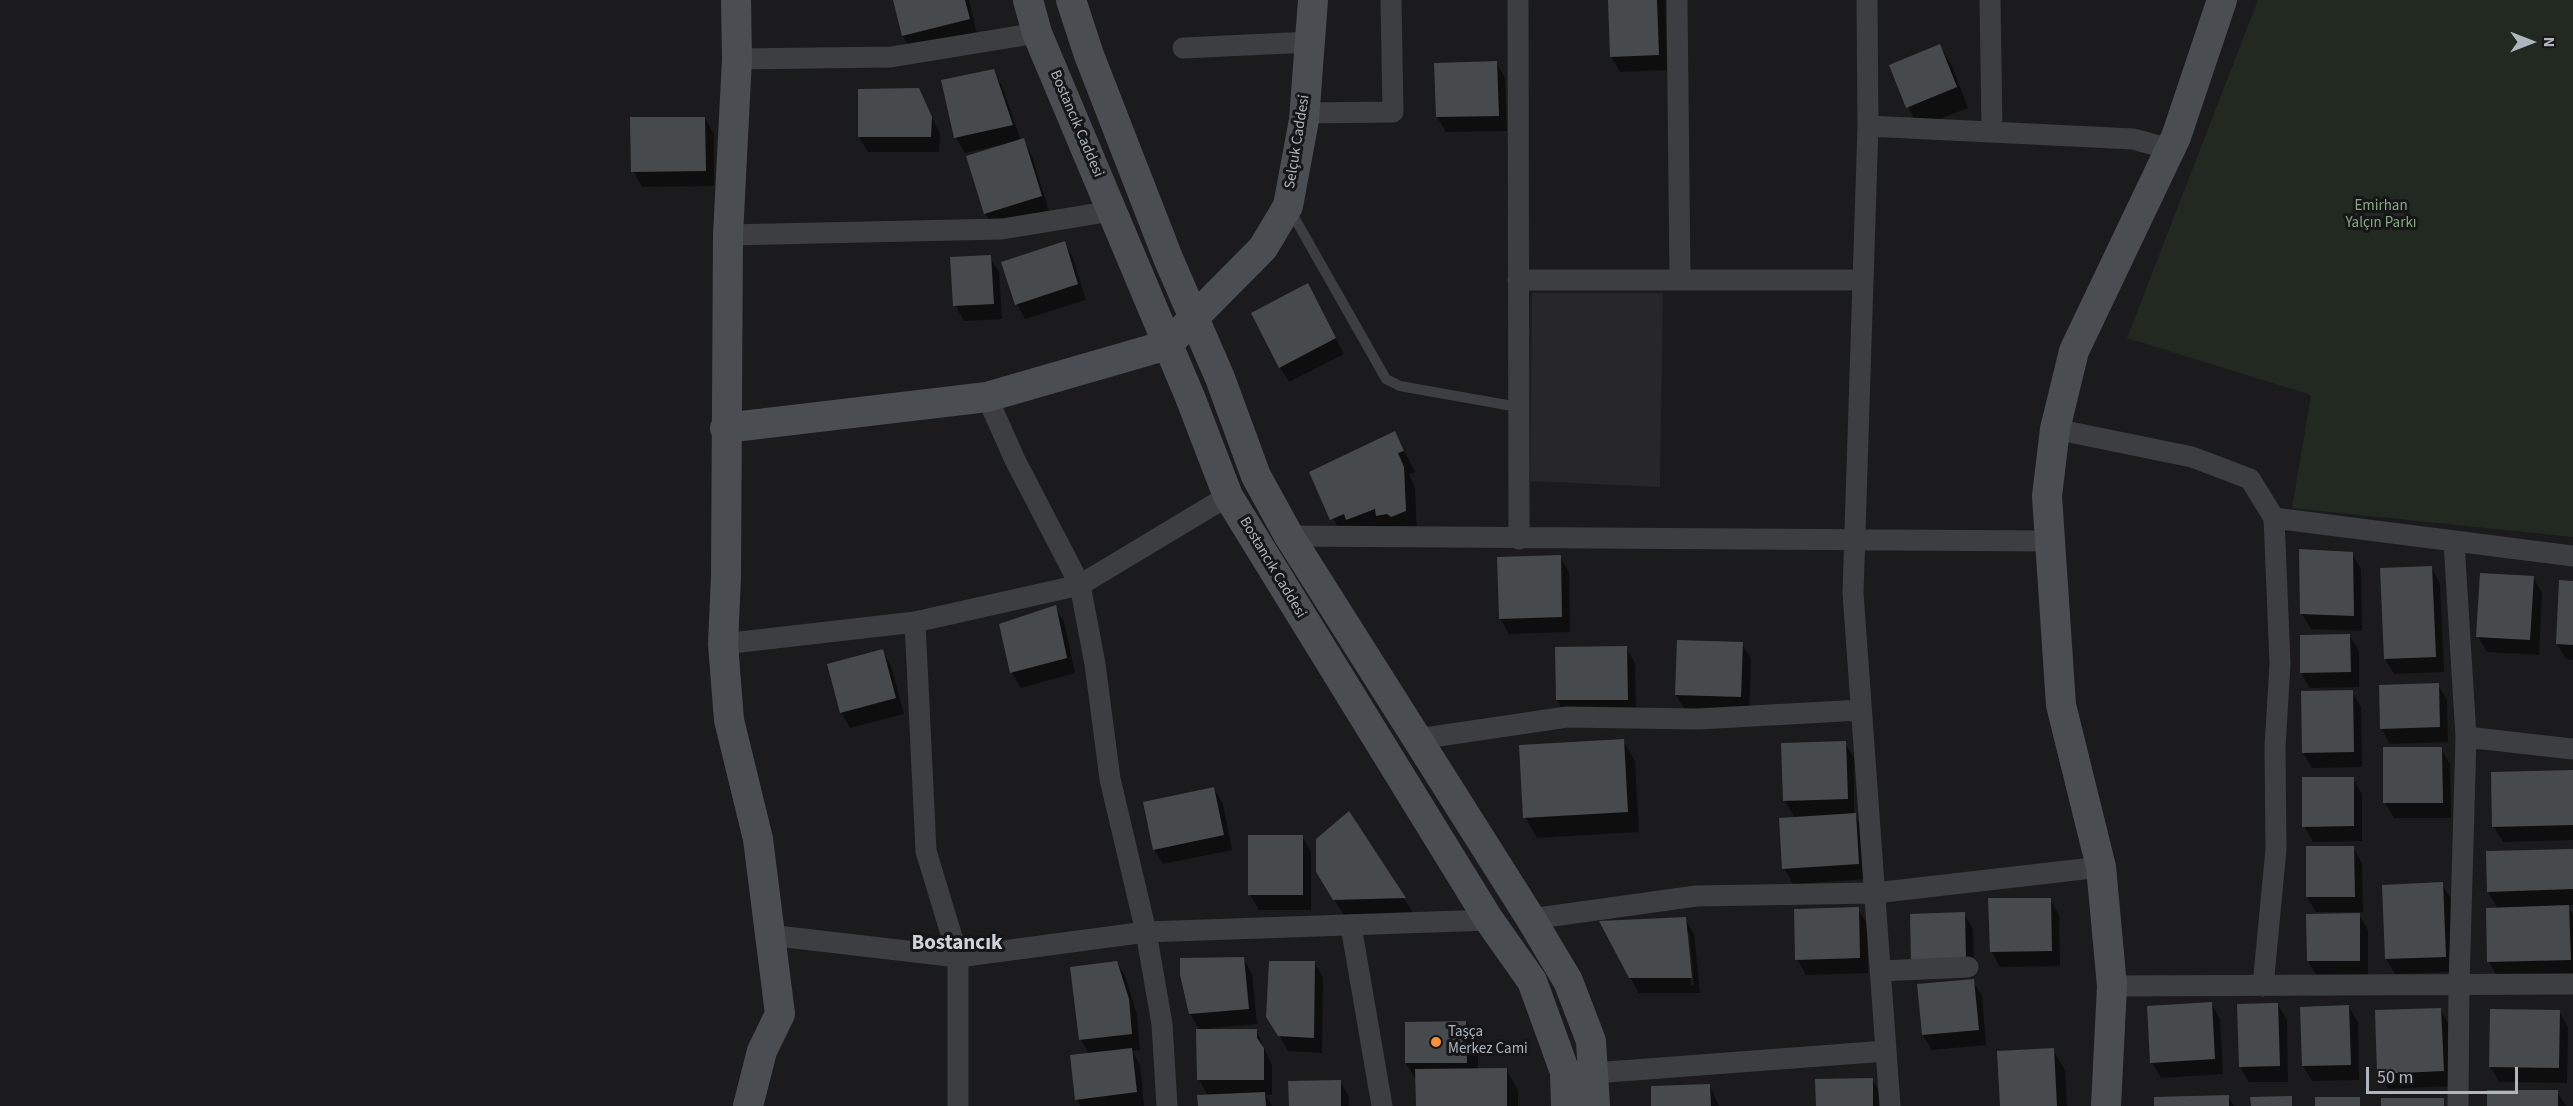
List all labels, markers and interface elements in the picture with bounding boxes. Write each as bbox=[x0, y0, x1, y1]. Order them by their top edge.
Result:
north arrow bbox=[2501, 12, 2561, 72]
text: N bbox=[2538, 37, 2560, 47]
street label: Bostancık Caddesi bbox=[1045, 68, 1107, 180]
street label: Selçuk Caddesi bbox=[1282, 94, 1314, 190]
park label: Emirhan Yalçın Parkı bbox=[2345, 198, 2417, 233]
street label: Bostancık Caddesi bbox=[1235, 514, 1309, 622]
district label: Bostancık bbox=[912, 931, 1002, 957]
place label: Taşça Merkez Cami bbox=[1448, 1024, 1528, 1059]
marker: Taşça Merkez Cami bbox=[1429, 1035, 1443, 1049]
scale bar bbox=[2369, 1055, 2520, 1093]
text: 50 m bbox=[2377, 1065, 2413, 1090]

